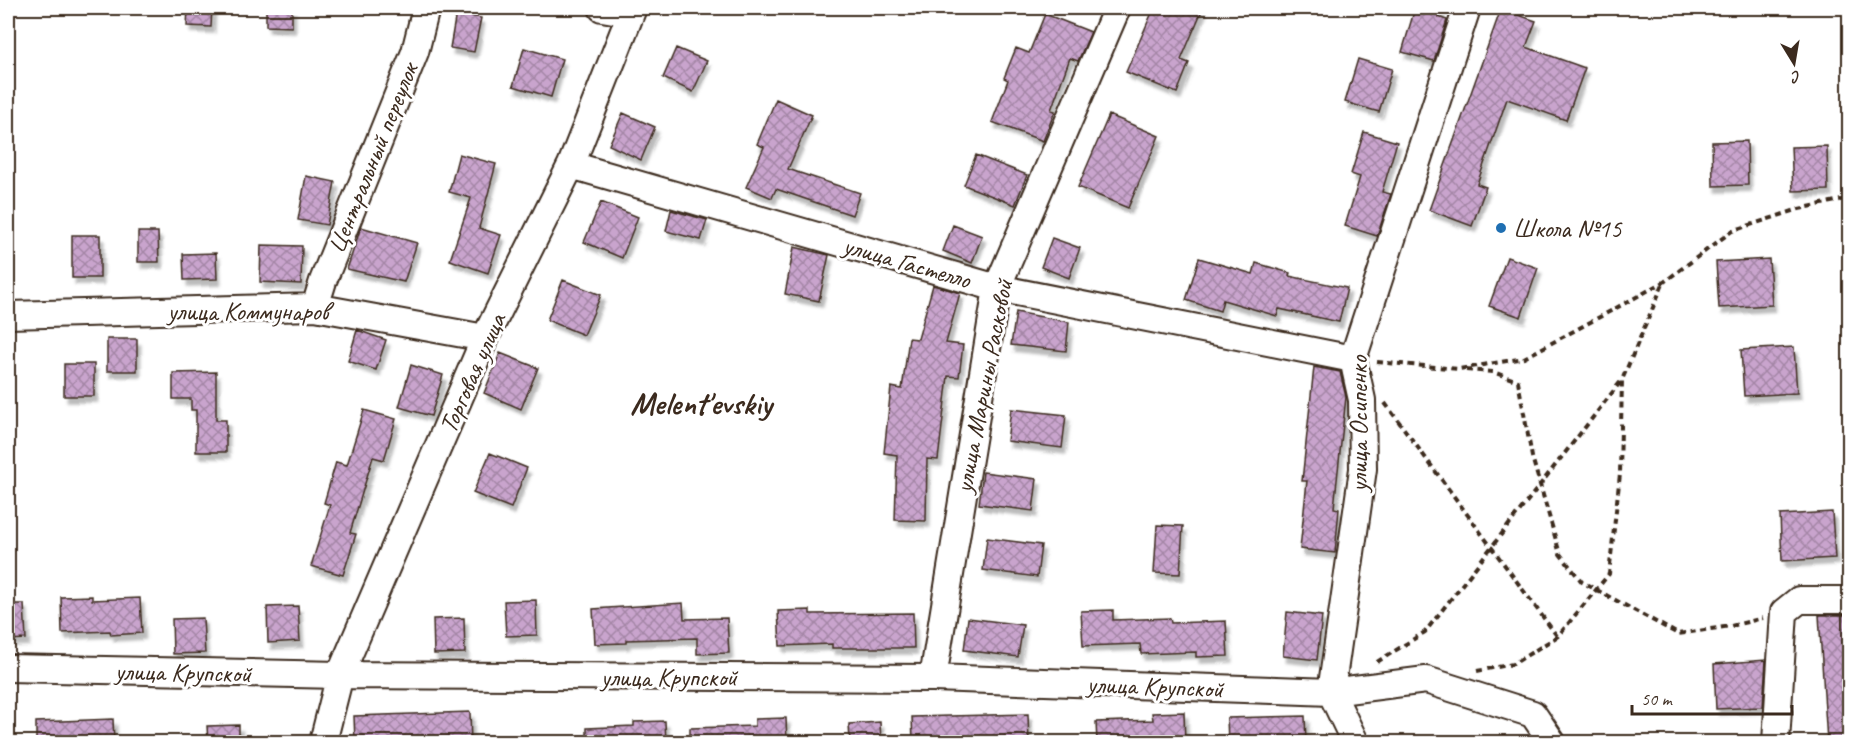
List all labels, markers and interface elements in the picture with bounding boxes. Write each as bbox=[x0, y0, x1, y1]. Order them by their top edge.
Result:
north arrow bbox=[1764, 33, 1824, 93]
street label: Центральный переулок bbox=[319, 56, 427, 258]
text: С bbox=[1789, 66, 1802, 88]
place label: Школа №15 bbox=[1513, 212, 1623, 245]
marker: Школа №15 bbox=[1494, 221, 1508, 235]
street label: улица Гастелло bbox=[838, 228, 976, 297]
street label: улица Марины Расковой bbox=[946, 275, 1021, 498]
street label: улица Коммунаров bbox=[166, 295, 335, 328]
street label: Торговая улица bbox=[431, 307, 514, 438]
street label: улица Осипенко bbox=[1342, 354, 1375, 494]
district label: Melent'evskiy bbox=[630, 383, 775, 424]
street label: улица Крупской bbox=[113, 655, 254, 690]
street label: улица Крупской bbox=[599, 661, 739, 694]
street label: улица Крупской bbox=[1084, 668, 1226, 705]
scale bar bbox=[1632, 678, 1792, 716]
text: 50 m bbox=[1641, 688, 1674, 710]

